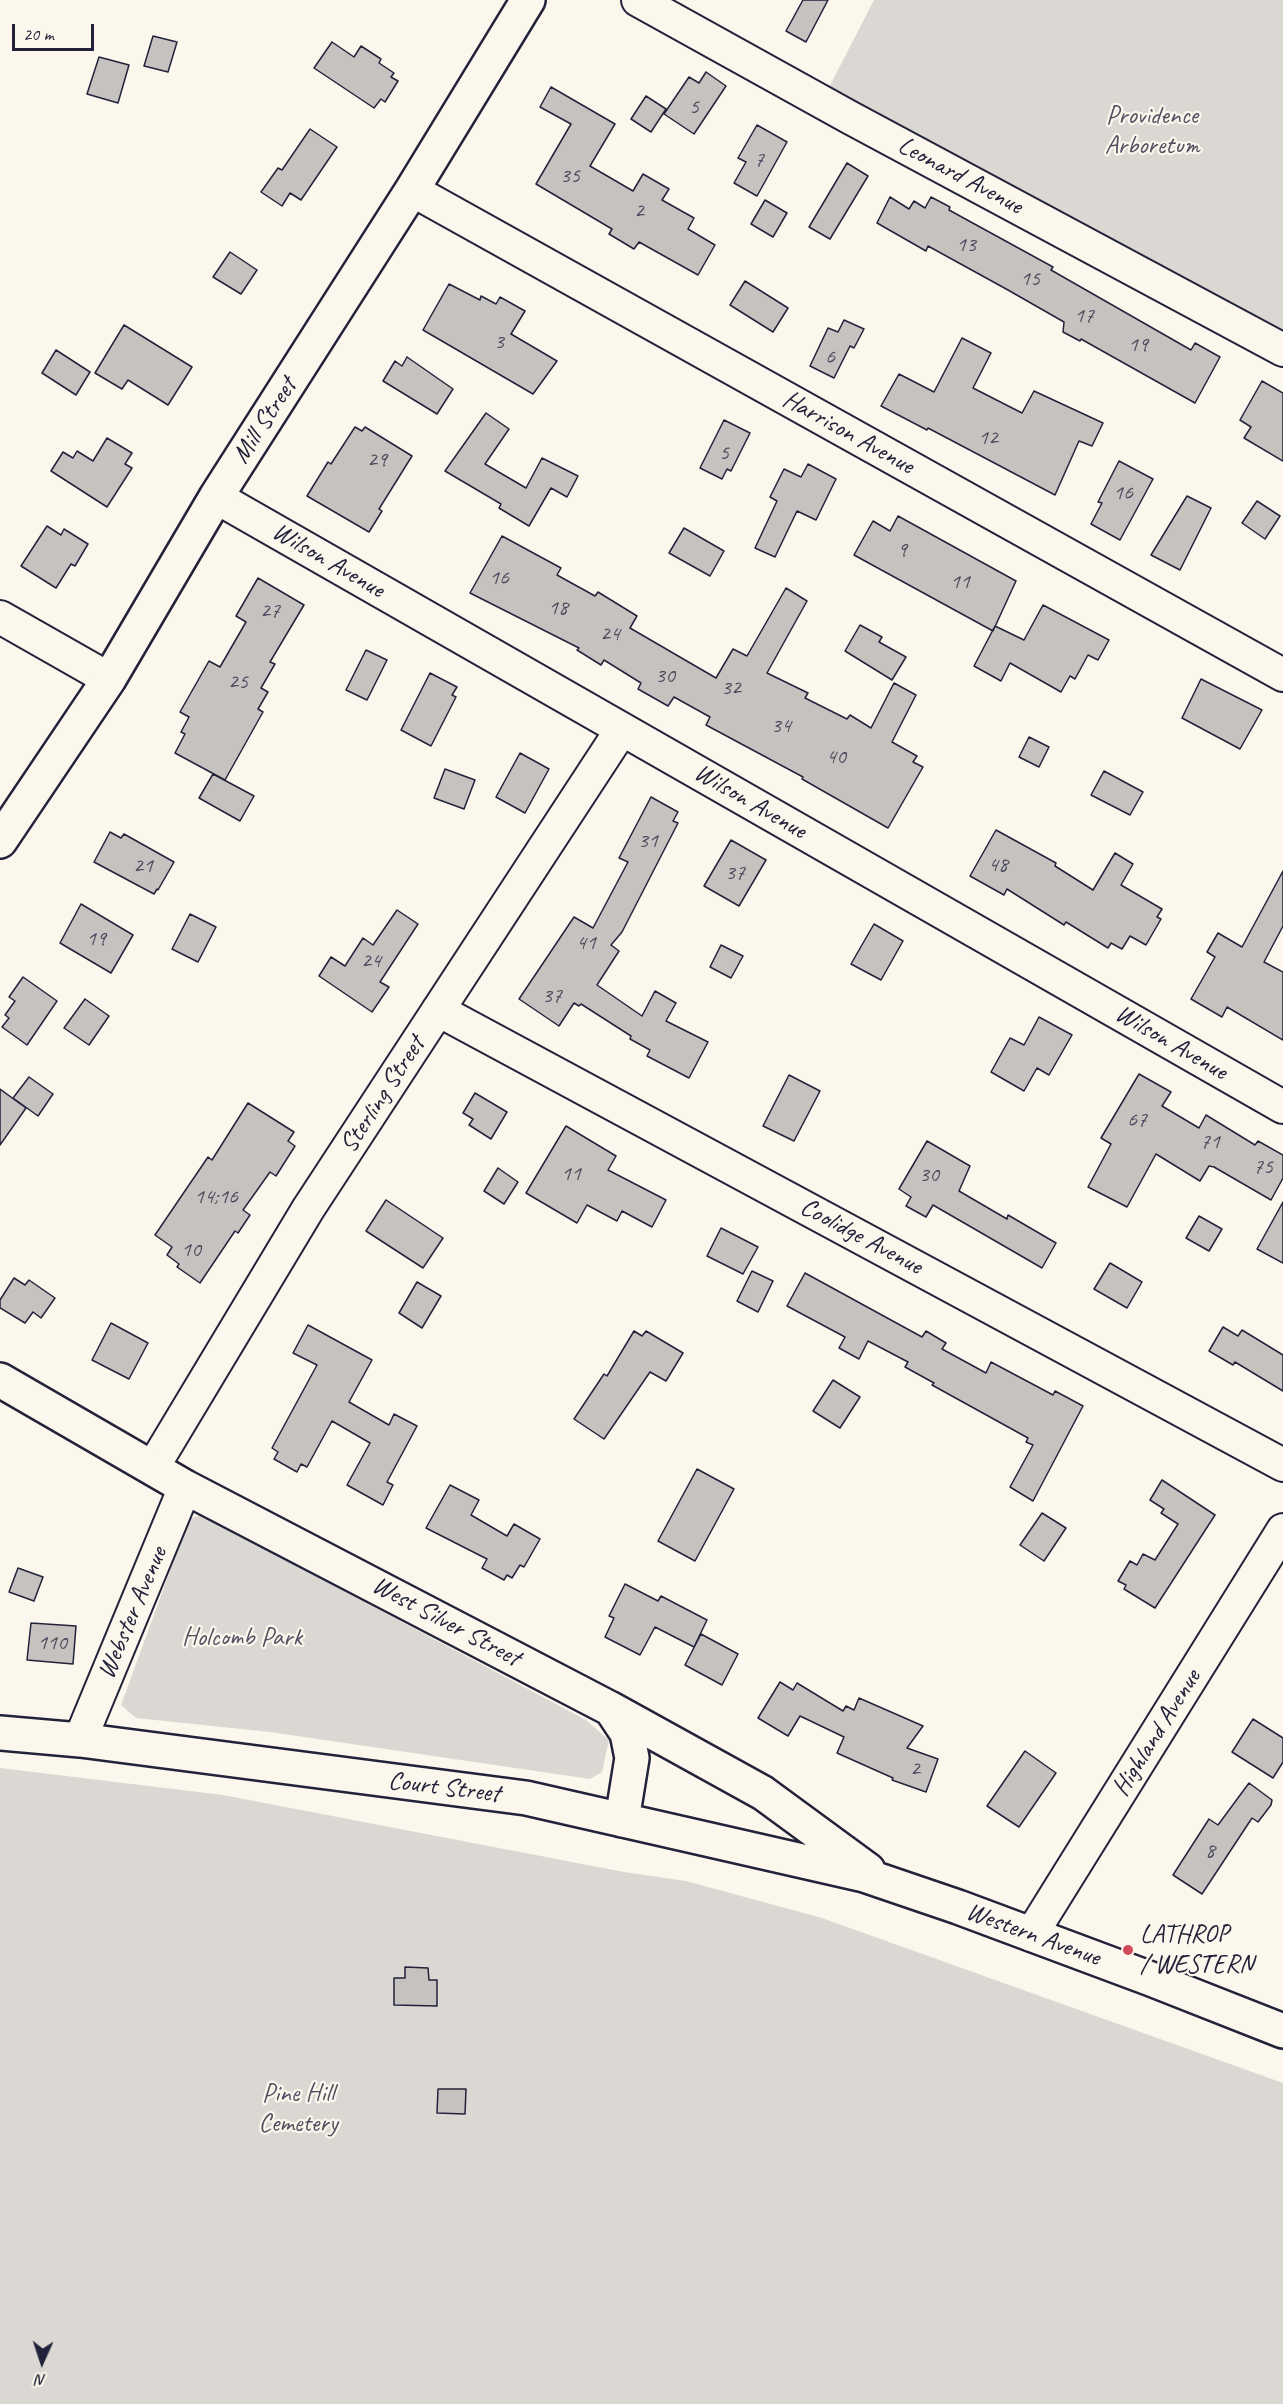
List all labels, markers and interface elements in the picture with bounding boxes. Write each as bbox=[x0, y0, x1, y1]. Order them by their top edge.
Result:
scale bar bbox=[15, 12, 98, 50]
text: 20 m bbox=[23, 23, 54, 45]
house number: 5 bbox=[689, 94, 699, 120]
park label: Providence Arboretum bbox=[1105, 100, 1199, 162]
street label: Leonard Avenue bbox=[892, 130, 1028, 222]
house number: 7 bbox=[754, 147, 764, 173]
house number: 35 bbox=[560, 163, 580, 189]
house number: 2 bbox=[634, 198, 644, 224]
house number: 13 bbox=[956, 232, 976, 258]
house number: 15 bbox=[1020, 266, 1040, 292]
house number: 17 bbox=[1074, 303, 1094, 329]
house number: 3 bbox=[494, 329, 504, 355]
house number: 19 bbox=[1128, 332, 1148, 358]
house number: 6 bbox=[825, 344, 835, 370]
street label: Mill Street bbox=[226, 372, 304, 470]
street label: Harrison Avenue bbox=[777, 384, 919, 482]
house number: 12 bbox=[978, 425, 998, 451]
house number: 5 bbox=[719, 440, 729, 466]
house number: 29 bbox=[367, 447, 387, 473]
house number: 16 bbox=[1113, 480, 1133, 506]
street label: Wilson Avenue bbox=[266, 516, 390, 606]
house number: 9 bbox=[897, 537, 907, 563]
house number: 16 bbox=[489, 565, 509, 591]
house number: 11 bbox=[950, 569, 970, 595]
house number: 18 bbox=[548, 595, 568, 621]
house number: 27 bbox=[260, 598, 280, 624]
house number: 24 bbox=[600, 621, 620, 647]
house number: 30 bbox=[655, 663, 675, 689]
house number: 25 bbox=[228, 669, 248, 695]
house number: 32 bbox=[721, 675, 741, 701]
house number: 34 bbox=[771, 713, 791, 739]
house number: 40 bbox=[826, 744, 846, 770]
street label: Wilson Avenue bbox=[688, 757, 812, 847]
house number: 31 bbox=[638, 828, 658, 854]
house number: 48 bbox=[988, 852, 1008, 878]
house number: 21 bbox=[133, 853, 153, 879]
house number: 37 bbox=[725, 860, 745, 886]
house number: 19 bbox=[86, 926, 106, 952]
house number: 41 bbox=[576, 930, 596, 956]
house number: 24 bbox=[361, 948, 381, 974]
house number: 37 bbox=[542, 983, 562, 1009]
street label: Wilson Avenue bbox=[1109, 998, 1233, 1088]
street label: Sterling Street bbox=[334, 1031, 432, 1159]
house number: 67 bbox=[1127, 1107, 1147, 1133]
house number: 71 bbox=[1200, 1129, 1220, 1155]
house number: 75 bbox=[1253, 1154, 1273, 1180]
house number: 11 bbox=[561, 1161, 581, 1187]
house number: 30 bbox=[919, 1162, 939, 1188]
house number: 14;16 bbox=[194, 1184, 238, 1210]
street label: Coolidge Avenue bbox=[795, 1192, 927, 1282]
house number: 10 bbox=[181, 1237, 201, 1263]
street label: Webster Avenue bbox=[91, 1542, 175, 1684]
street label: West Silver Street bbox=[367, 1570, 525, 1674]
park label: Holcomb Park bbox=[182, 1622, 302, 1654]
house number: 110 bbox=[37, 1630, 67, 1656]
street label: Highland Avenue bbox=[1106, 1664, 1208, 1802]
house number: 2 bbox=[910, 1756, 920, 1782]
street label: Court Street bbox=[387, 1766, 501, 1810]
house number: 8 bbox=[1205, 1838, 1215, 1864]
street label: Western Avenue bbox=[962, 1896, 1104, 1974]
place label: LATHROP / WESTERN bbox=[1140, 1919, 1254, 1980]
marker: LATHROP / WESTERN bbox=[1121, 1943, 1135, 1957]
park label: Pine Hill Cemetery bbox=[258, 2078, 338, 2140]
north arrow bbox=[12, 2332, 72, 2392]
text: N bbox=[36, 2370, 47, 2390]

